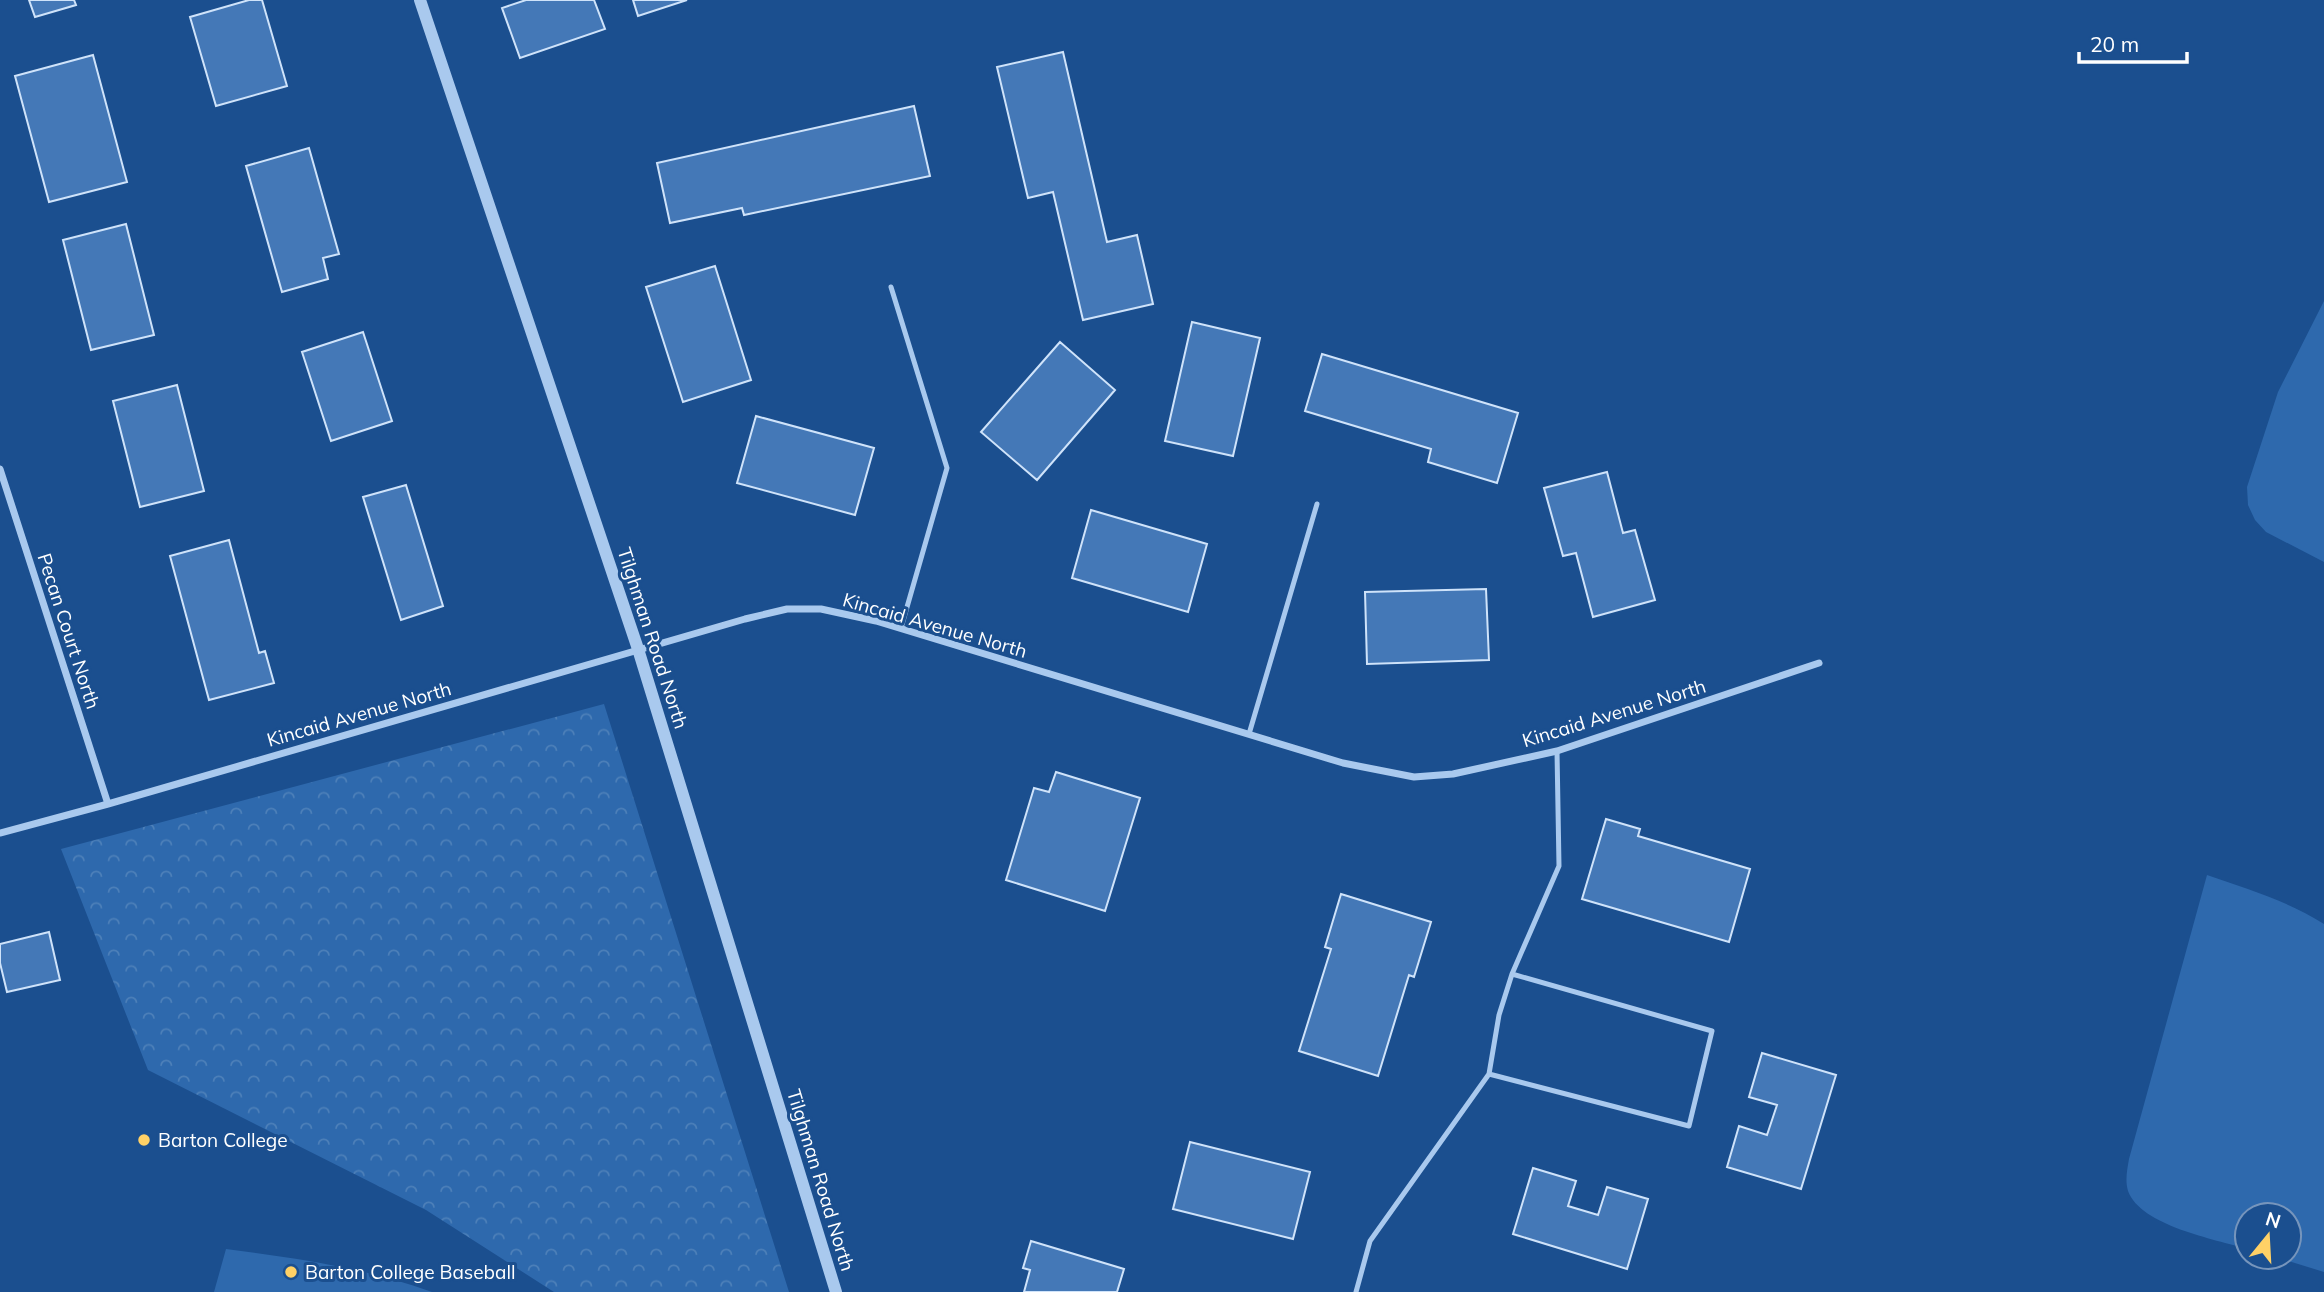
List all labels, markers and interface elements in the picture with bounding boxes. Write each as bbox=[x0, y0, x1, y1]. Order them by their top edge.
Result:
scale bar bbox=[2079, 21, 2188, 65]
text: 20 m bbox=[2090, 31, 2139, 57]
street label: Tilghman Road North bbox=[612, 544, 694, 732]
street label: Pecan Court North bbox=[32, 550, 106, 712]
street label: Kincaid Avenue North bbox=[840, 587, 1030, 663]
street label: Kincaid Avenue North bbox=[1519, 674, 1709, 752]
street label: Kincaid Avenue North bbox=[264, 676, 454, 752]
street label: Tilghman Road North bbox=[782, 1086, 860, 1274]
place label: Barton College bbox=[158, 1128, 288, 1152]
marker: Barton College bbox=[136, 1132, 152, 1148]
north arrow bbox=[2233, 1201, 2303, 1271]
text: N bbox=[2263, 1206, 2284, 1233]
place label: Barton College Baseball bbox=[305, 1260, 515, 1284]
marker: Barton College Baseball bbox=[283, 1264, 299, 1280]

